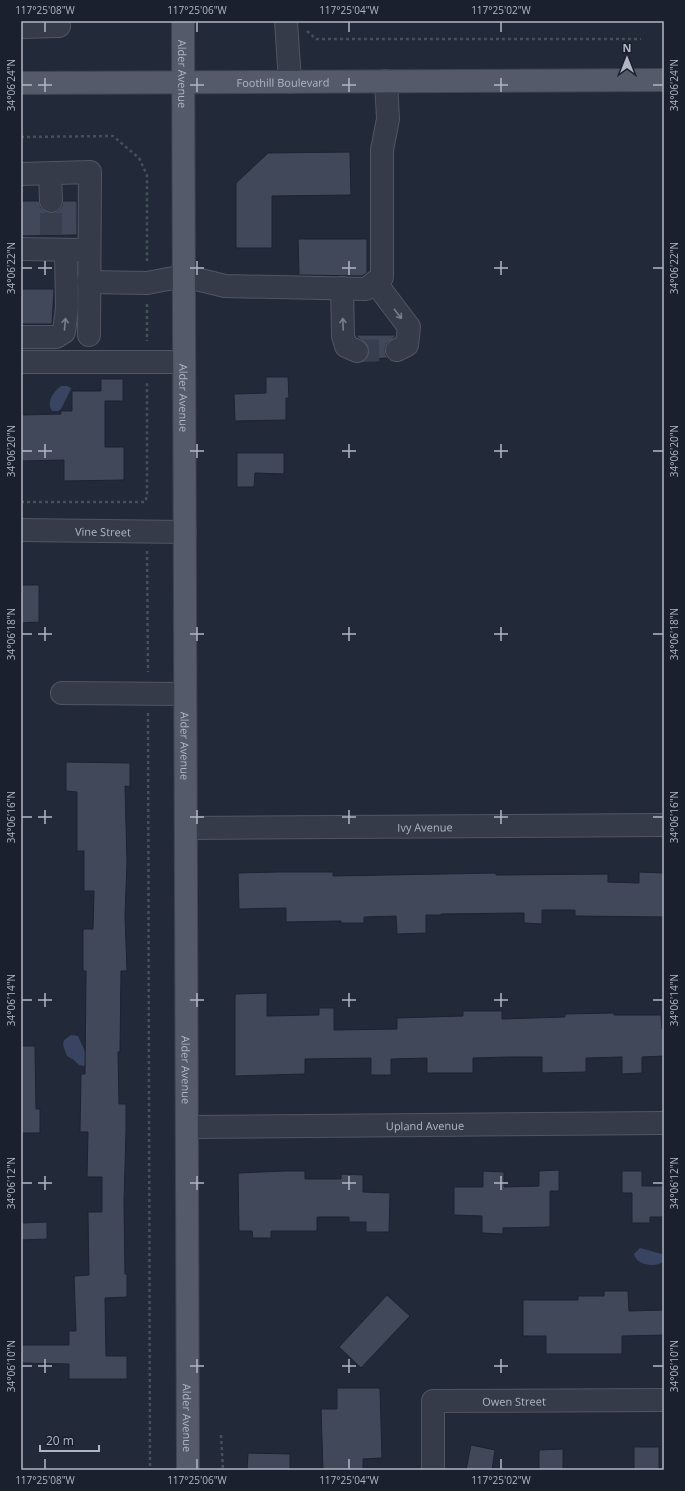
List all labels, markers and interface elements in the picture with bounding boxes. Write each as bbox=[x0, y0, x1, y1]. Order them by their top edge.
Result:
text: 117°25'08"W bbox=[15, 3, 76, 17]
text: 117°25'06"W bbox=[167, 3, 228, 17]
text: 117°25'04"W bbox=[319, 3, 380, 17]
text: 117°25'02"W bbox=[471, 3, 532, 17]
north arrow bbox=[607, 38, 647, 78]
street label: Alder Avenue bbox=[176, 40, 191, 108]
text: N bbox=[623, 40, 631, 55]
text: 34°06'24"N bbox=[4, 59, 18, 111]
text: 34°06'24"N bbox=[667, 59, 681, 111]
street label: Foothill Boulevard bbox=[236, 74, 330, 89]
text: 34°06'22"N bbox=[4, 242, 18, 294]
text: 34°06'22"N bbox=[667, 242, 681, 294]
one-way arrow bbox=[394, 308, 402, 319]
one-way arrow bbox=[61, 318, 69, 331]
one-way arrow bbox=[339, 318, 347, 331]
street label: Alder Avenue bbox=[177, 364, 192, 432]
text: 34°06'20"N bbox=[4, 425, 18, 477]
text: 34°06'20"N bbox=[667, 425, 681, 477]
street label: Vine Street bbox=[75, 523, 131, 539]
text: 34°06'18"N bbox=[4, 608, 18, 660]
text: 34°06'18"N bbox=[667, 608, 681, 660]
street label: Alder Avenue bbox=[178, 712, 193, 780]
text: 34°06'16"N bbox=[4, 791, 18, 843]
text: 34°06'16"N bbox=[667, 791, 681, 843]
street label: Ivy Avenue bbox=[397, 819, 453, 834]
text: 34°06'14"N bbox=[4, 974, 18, 1026]
text: 34°06'14"N bbox=[667, 974, 681, 1026]
street label: Alder Avenue bbox=[179, 1036, 194, 1104]
street label: Upland Avenue bbox=[386, 1117, 464, 1133]
text: 34°06'12"N bbox=[4, 1157, 18, 1209]
text: 34°06'12"N bbox=[667, 1157, 681, 1209]
text: 34°06'10"N bbox=[4, 1340, 18, 1392]
text: 34°06'10"N bbox=[667, 1340, 681, 1392]
street label: Alder Avenue bbox=[180, 1384, 195, 1452]
street label: Owen Street bbox=[482, 1393, 546, 1408]
scale bar bbox=[40, 1427, 99, 1453]
text: 20 m bbox=[46, 1432, 74, 1449]
text: 117°25'08"W bbox=[15, 1473, 76, 1487]
text: 117°25'06"W bbox=[167, 1473, 228, 1487]
text: 117°25'04"W bbox=[319, 1473, 380, 1487]
text: 117°25'02"W bbox=[471, 1473, 532, 1487]

